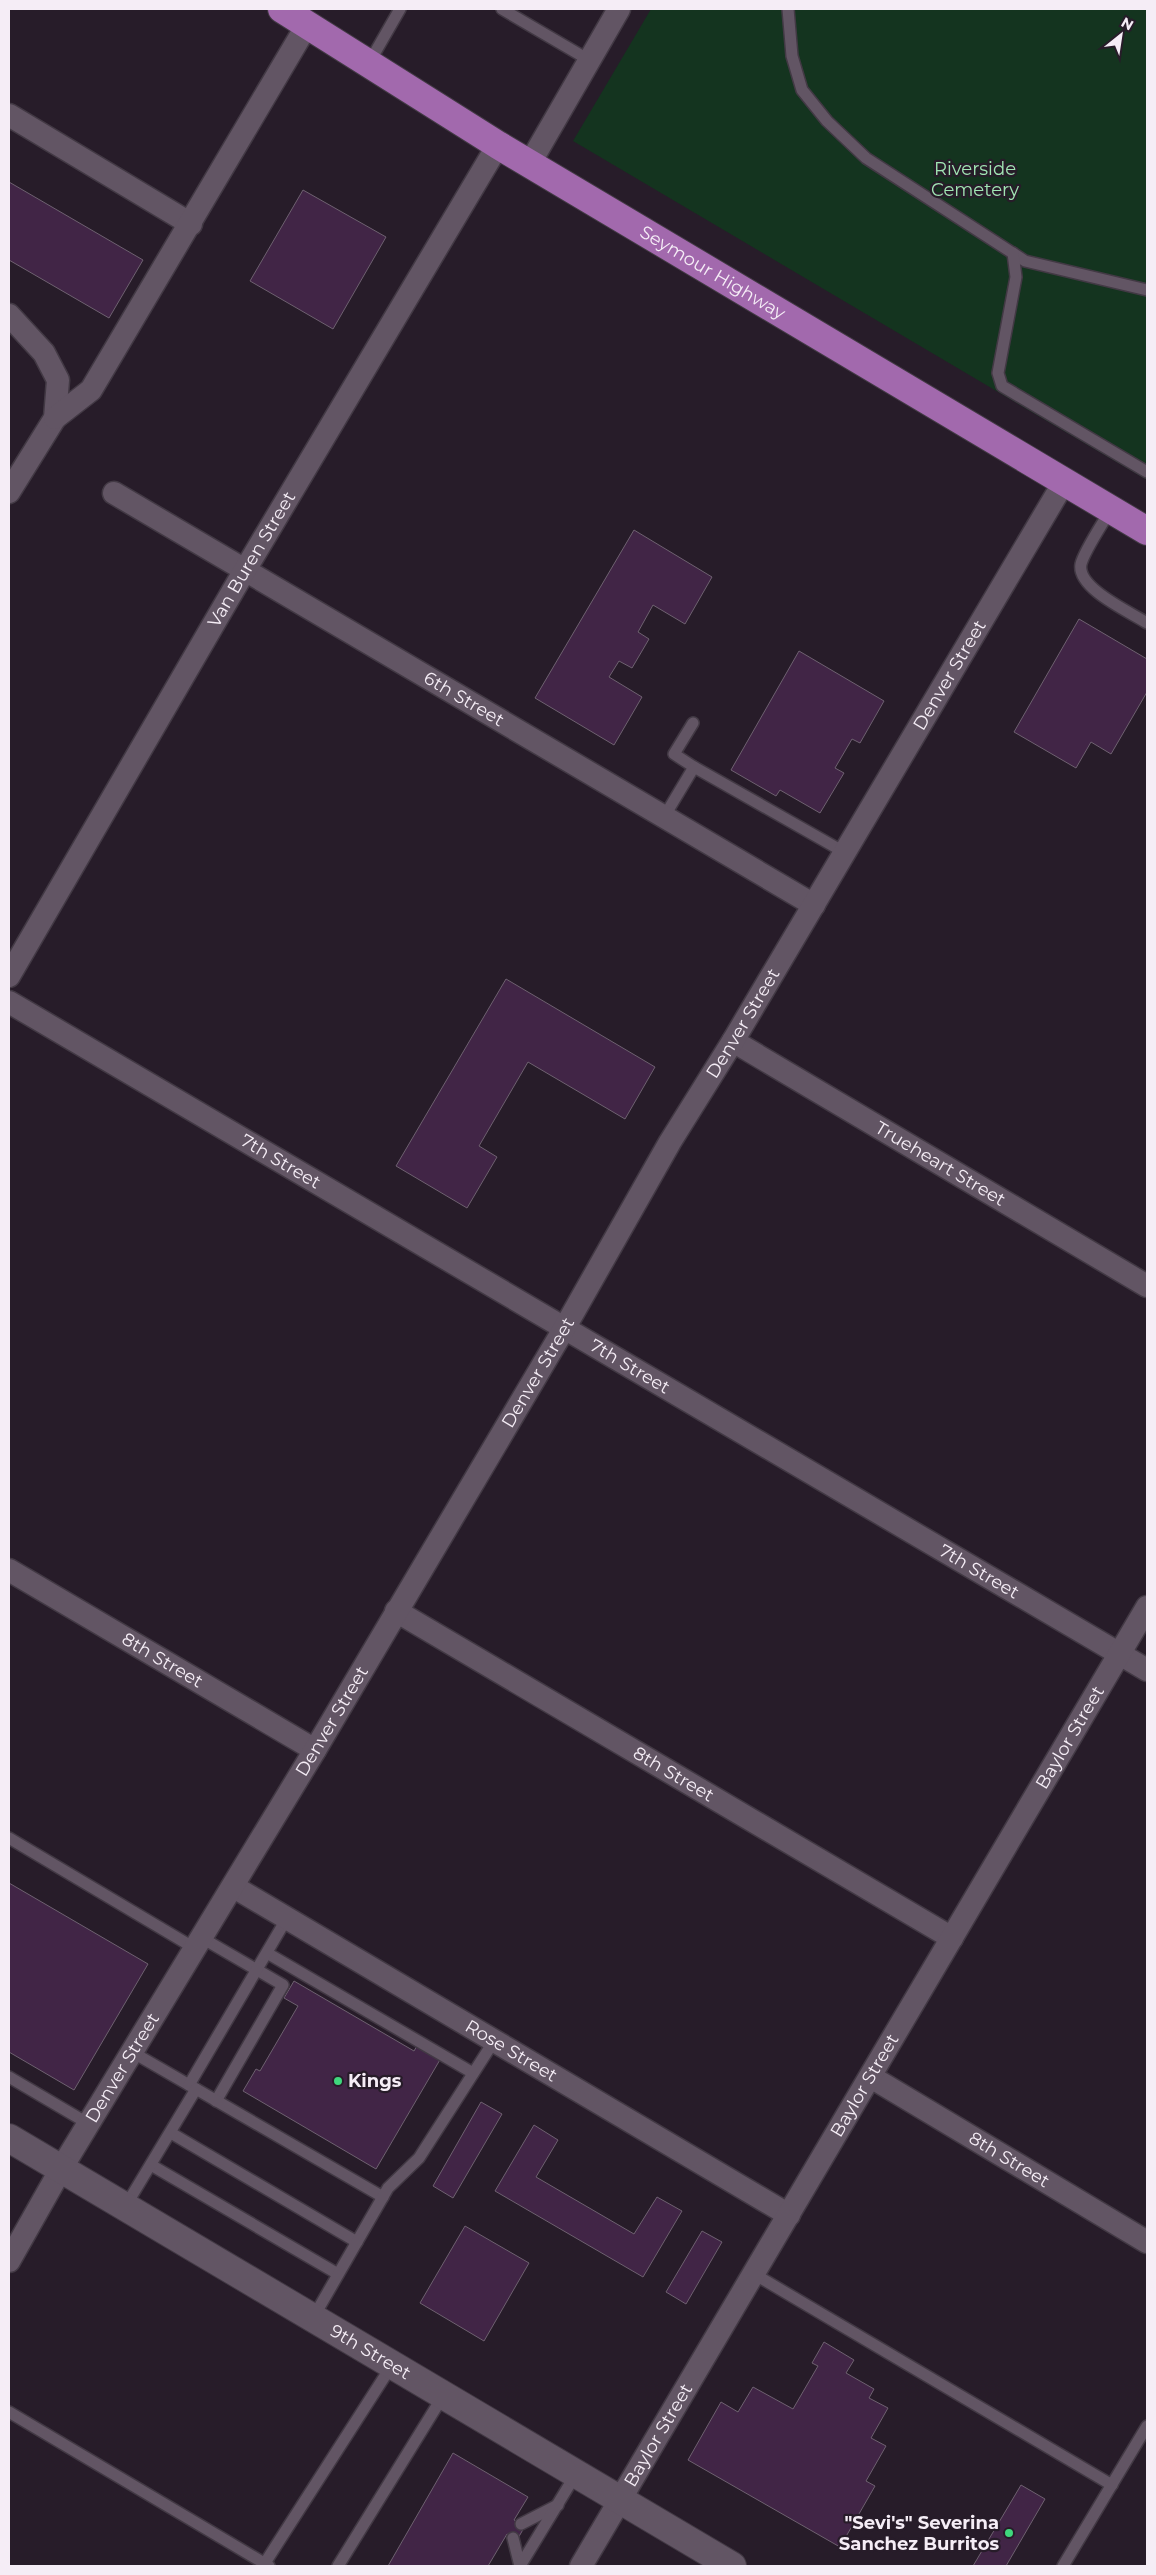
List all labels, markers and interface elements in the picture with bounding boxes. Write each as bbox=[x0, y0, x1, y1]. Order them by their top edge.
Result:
north arrow bbox=[1096, 10, 1146, 60]
text: N bbox=[1118, 13, 1137, 34]
park label: Riverside Cemetery bbox=[931, 158, 1019, 201]
street label: Seymour Highway bbox=[636, 221, 790, 325]
street label: Van Buren Street bbox=[203, 488, 300, 631]
street label: Denver Street bbox=[908, 616, 991, 734]
street label: 6th Street bbox=[420, 667, 508, 731]
street label: Denver Street bbox=[701, 964, 784, 1082]
street label: Trueheart Street bbox=[871, 1117, 1010, 1211]
street label: 7th Street bbox=[237, 1129, 325, 1193]
street label: Denver Street bbox=[497, 1314, 579, 1432]
street label: 7th Street bbox=[586, 1334, 674, 1398]
street label: 7th Street bbox=[935, 1539, 1023, 1604]
street label: 8th Street bbox=[118, 1628, 207, 1693]
street label: Denver Street bbox=[291, 1662, 373, 1780]
street label: Baylor Street bbox=[1031, 1682, 1109, 1793]
street label: 8th Street bbox=[629, 1742, 718, 1807]
street label: Denver Street bbox=[81, 2009, 164, 2127]
street label: Rose Street bbox=[461, 2015, 561, 2087]
street label: Baylor Street bbox=[826, 2030, 904, 2141]
place label: Kings bbox=[348, 2070, 402, 2092]
marker: Kings bbox=[332, 2075, 344, 2087]
street label: 8th Street bbox=[965, 2127, 1054, 2192]
street label: 9th Street bbox=[326, 2320, 415, 2384]
street label: Baylor Street bbox=[619, 2379, 697, 2491]
place label: "Sevi's" Severina Sanchez Burritos bbox=[839, 2512, 999, 2555]
marker: "Sevi's" Severina Sanchez Burritos bbox=[1003, 2527, 1015, 2539]

